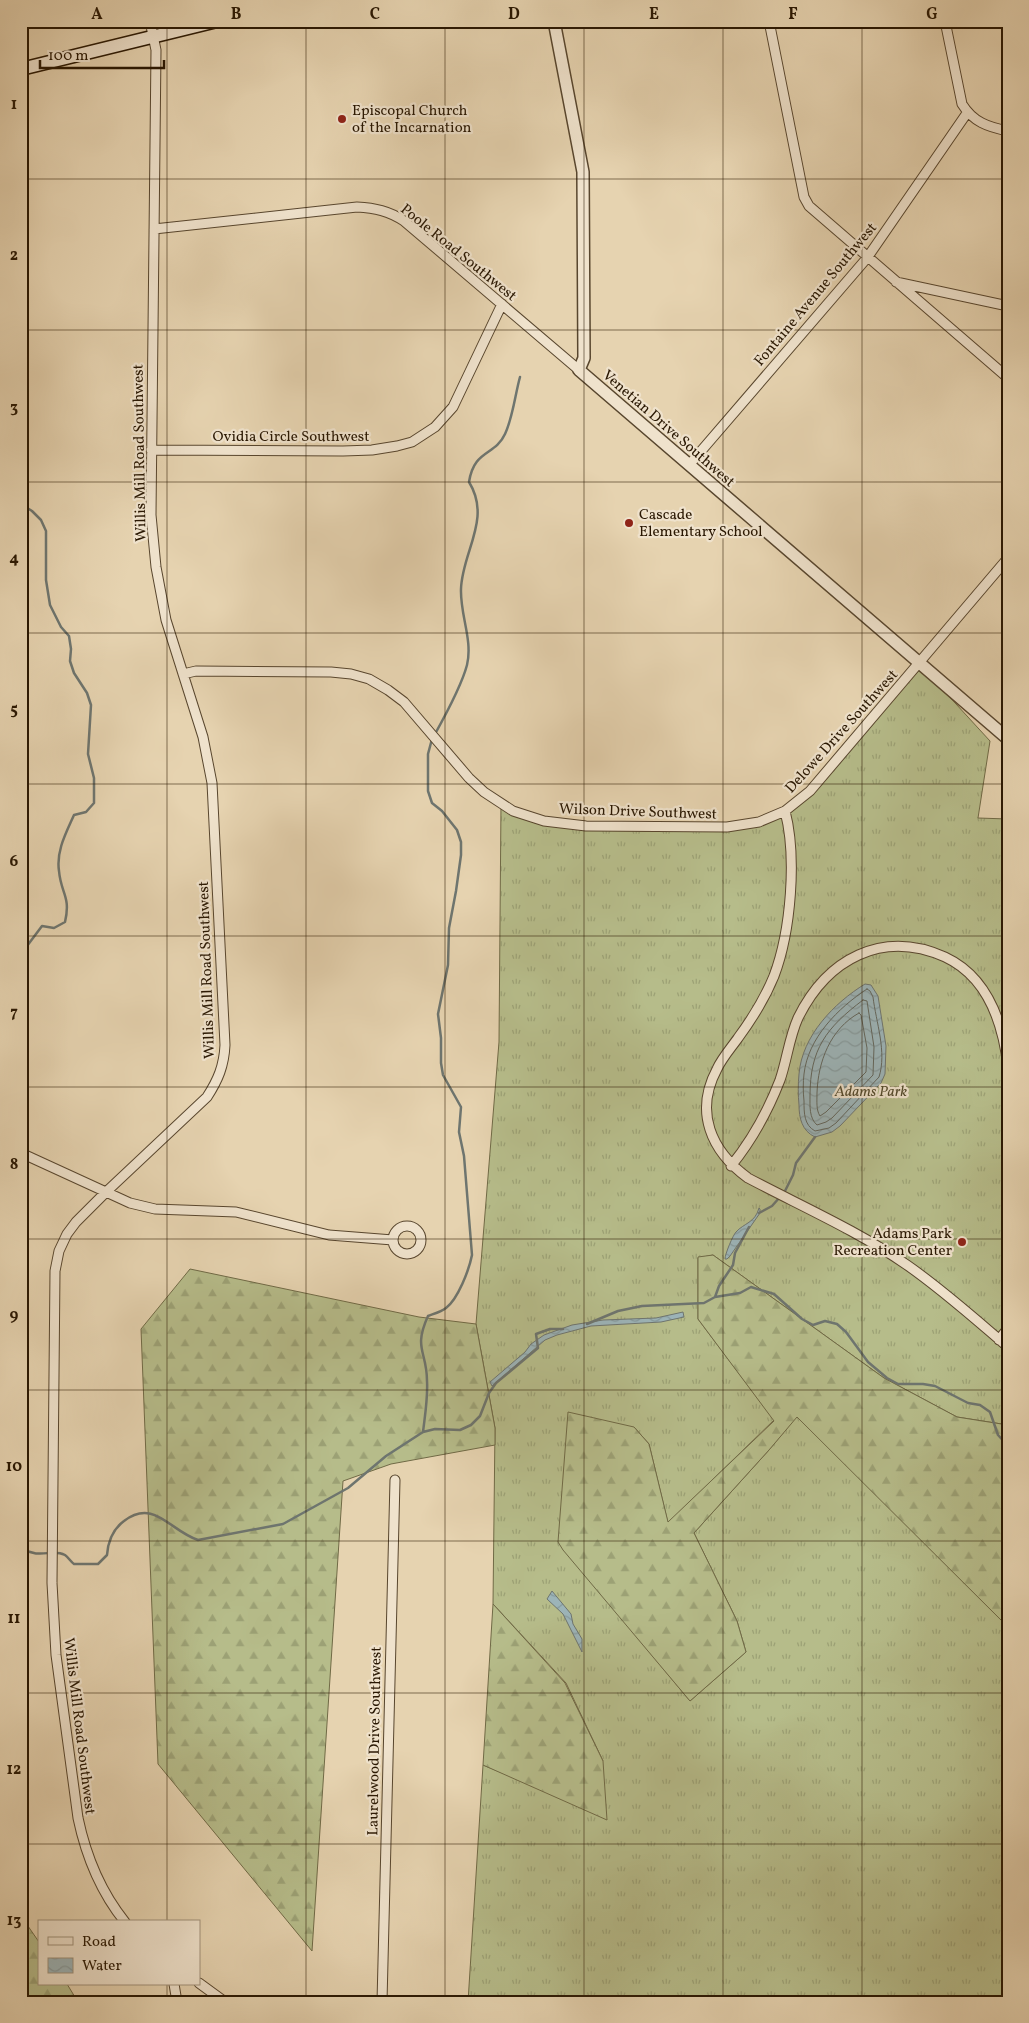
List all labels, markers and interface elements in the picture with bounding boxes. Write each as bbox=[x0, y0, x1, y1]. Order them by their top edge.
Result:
text: A bbox=[91, 4, 103, 26]
text: B bbox=[231, 4, 242, 26]
text: C bbox=[370, 4, 380, 26]
text: D bbox=[508, 4, 520, 26]
text: E bbox=[649, 4, 659, 26]
text: F bbox=[788, 4, 798, 26]
text: G bbox=[926, 4, 938, 26]
scale bar bbox=[40, 38, 164, 70]
text: 100 m bbox=[48, 46, 88, 67]
text: 1 bbox=[11, 94, 17, 116]
place label: Episcopal Church of the Incarnation bbox=[352, 101, 472, 139]
marker: Episcopal Church of the Incarnation bbox=[336, 113, 348, 125]
street label: Poole Road Southwest bbox=[395, 200, 521, 307]
street label: Fontaine Avenue Southwest bbox=[750, 219, 883, 371]
text: 2 bbox=[10, 245, 18, 267]
street label: Willis Mill Road Southwest bbox=[128, 364, 153, 542]
street label: Venetian Drive Southwest bbox=[597, 366, 739, 493]
text: 3 bbox=[10, 397, 18, 419]
street label: Ovidia Circle Southwest bbox=[213, 427, 369, 448]
place label: Cascade Elementary School bbox=[639, 505, 762, 543]
marker: Cascade Elementary School bbox=[623, 517, 635, 529]
text: 4 bbox=[9, 548, 19, 570]
street label: Delowe Drive Southwest bbox=[781, 665, 904, 799]
text: 5 bbox=[10, 699, 18, 721]
street label: Wilson Drive Southwest bbox=[559, 799, 717, 826]
text: 6 bbox=[10, 851, 19, 873]
street label: Willis Mill Road Southwest bbox=[194, 881, 221, 1059]
text: 7 bbox=[10, 1002, 18, 1024]
park label: Adams Park bbox=[834, 1082, 907, 1103]
text: 8 bbox=[10, 1154, 18, 1176]
place label: Adams Park Recreation Center bbox=[833, 1224, 952, 1262]
marker: Adams Park Recreation Center bbox=[956, 1236, 968, 1248]
text: 9 bbox=[10, 1305, 19, 1327]
text: 10 bbox=[6, 1456, 22, 1478]
text: 11 bbox=[8, 1608, 20, 1630]
street label: Willis Mill Road Southwest bbox=[57, 1637, 100, 1816]
street label: Laurelwood Drive Southwest bbox=[363, 1646, 388, 1836]
text: 12 bbox=[7, 1759, 21, 1781]
text: 13 bbox=[7, 1910, 21, 1932]
legend bbox=[38, 1920, 200, 1986]
text: Road bbox=[82, 1932, 116, 1953]
text: Water bbox=[82, 1956, 122, 1977]

